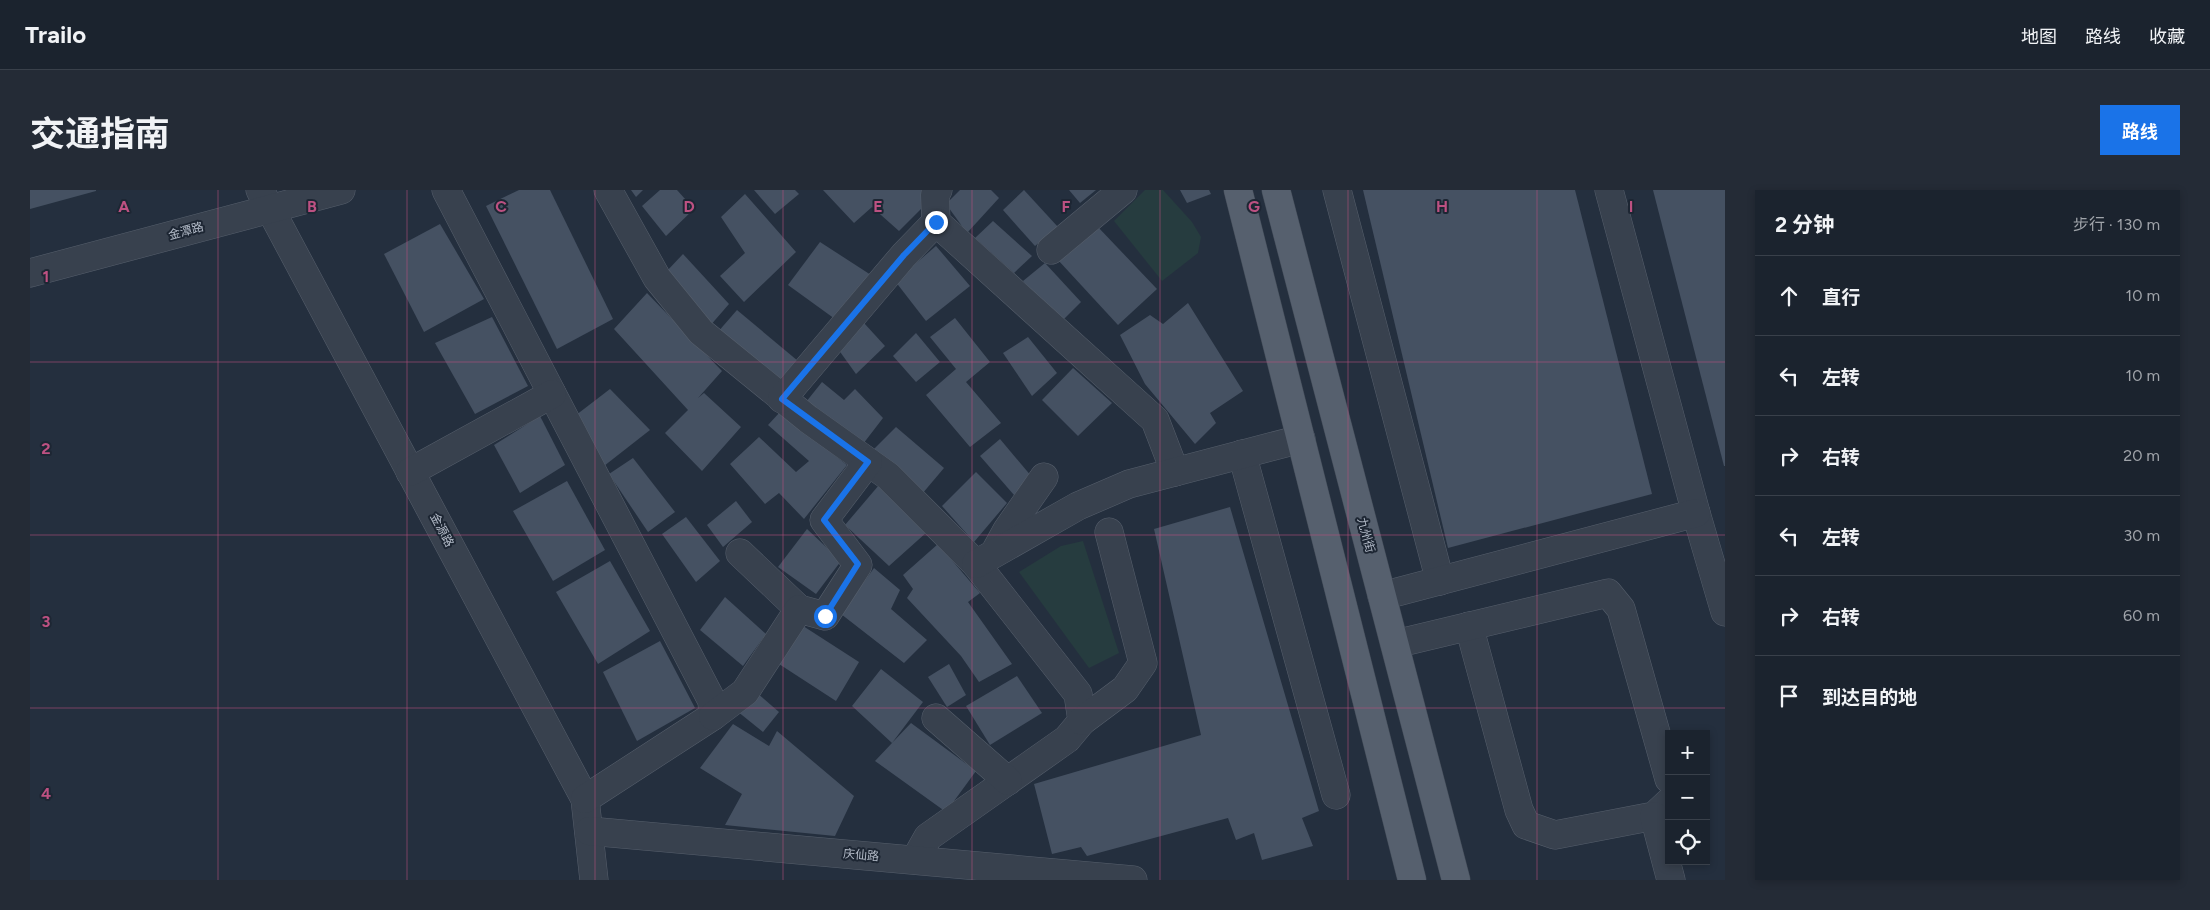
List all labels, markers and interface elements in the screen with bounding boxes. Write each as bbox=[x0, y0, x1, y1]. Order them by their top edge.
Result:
text: Trailo bbox=[25, 20, 86, 49]
text: 地图 bbox=[2021, 26, 2057, 48]
text: 路线 bbox=[2085, 26, 2121, 48]
text: 收藏 bbox=[2149, 26, 2185, 48]
button: 路线 bbox=[2100, 105, 2180, 155]
text: 交通指南 bbox=[30, 113, 170, 155]
text: A bbox=[118, 197, 130, 216]
text: B bbox=[307, 197, 317, 216]
text: C bbox=[495, 197, 507, 216]
text: D bbox=[683, 197, 695, 216]
text: E bbox=[873, 197, 883, 216]
text: F bbox=[1062, 197, 1071, 216]
text: G bbox=[1248, 197, 1260, 216]
text: H bbox=[1436, 197, 1448, 216]
text: I bbox=[1629, 197, 1633, 216]
route end bbox=[925, 211, 948, 234]
text: 2 分钟 bbox=[1775, 212, 1834, 237]
text: 步行 · 130 m bbox=[2073, 215, 2160, 234]
street label: 金潭路 bbox=[167, 220, 205, 242]
text: 1 bbox=[43, 267, 49, 286]
icon: ahead bbox=[1775, 282, 1803, 310]
text: 直行 bbox=[1822, 286, 1860, 309]
text: 10 m bbox=[2126, 286, 2160, 305]
icon: left bbox=[1775, 362, 1803, 390]
text: 左转 bbox=[1822, 366, 1860, 389]
text: 10 m bbox=[2126, 366, 2160, 385]
text: 2 bbox=[41, 439, 51, 458]
icon: right bbox=[1775, 442, 1803, 470]
text: 右转 bbox=[1822, 446, 1860, 469]
text: 20 m bbox=[2123, 446, 2160, 465]
street label: 金源路 bbox=[427, 511, 457, 549]
street label: 九州街 bbox=[1355, 516, 1377, 554]
icon: left bbox=[1775, 522, 1803, 550]
text: 左转 bbox=[1822, 526, 1860, 549]
text: 30 m bbox=[2123, 526, 2160, 545]
icon: right bbox=[1775, 602, 1803, 630]
route start bbox=[814, 605, 837, 628]
text: 右转 bbox=[1822, 606, 1860, 629]
text: 60 m bbox=[2123, 606, 2160, 625]
text: 3 bbox=[42, 612, 51, 631]
icon: arrive bbox=[1775, 682, 1803, 710]
text: 到达目的地 bbox=[1822, 686, 1917, 709]
map controls bbox=[1665, 730, 1710, 865]
button: + bbox=[1665, 730, 1710, 775]
button: − bbox=[1665, 775, 1710, 820]
text: 4 bbox=[41, 784, 51, 803]
button: locate bbox=[1665, 820, 1710, 865]
street label: 庆仙路 bbox=[842, 846, 880, 864]

